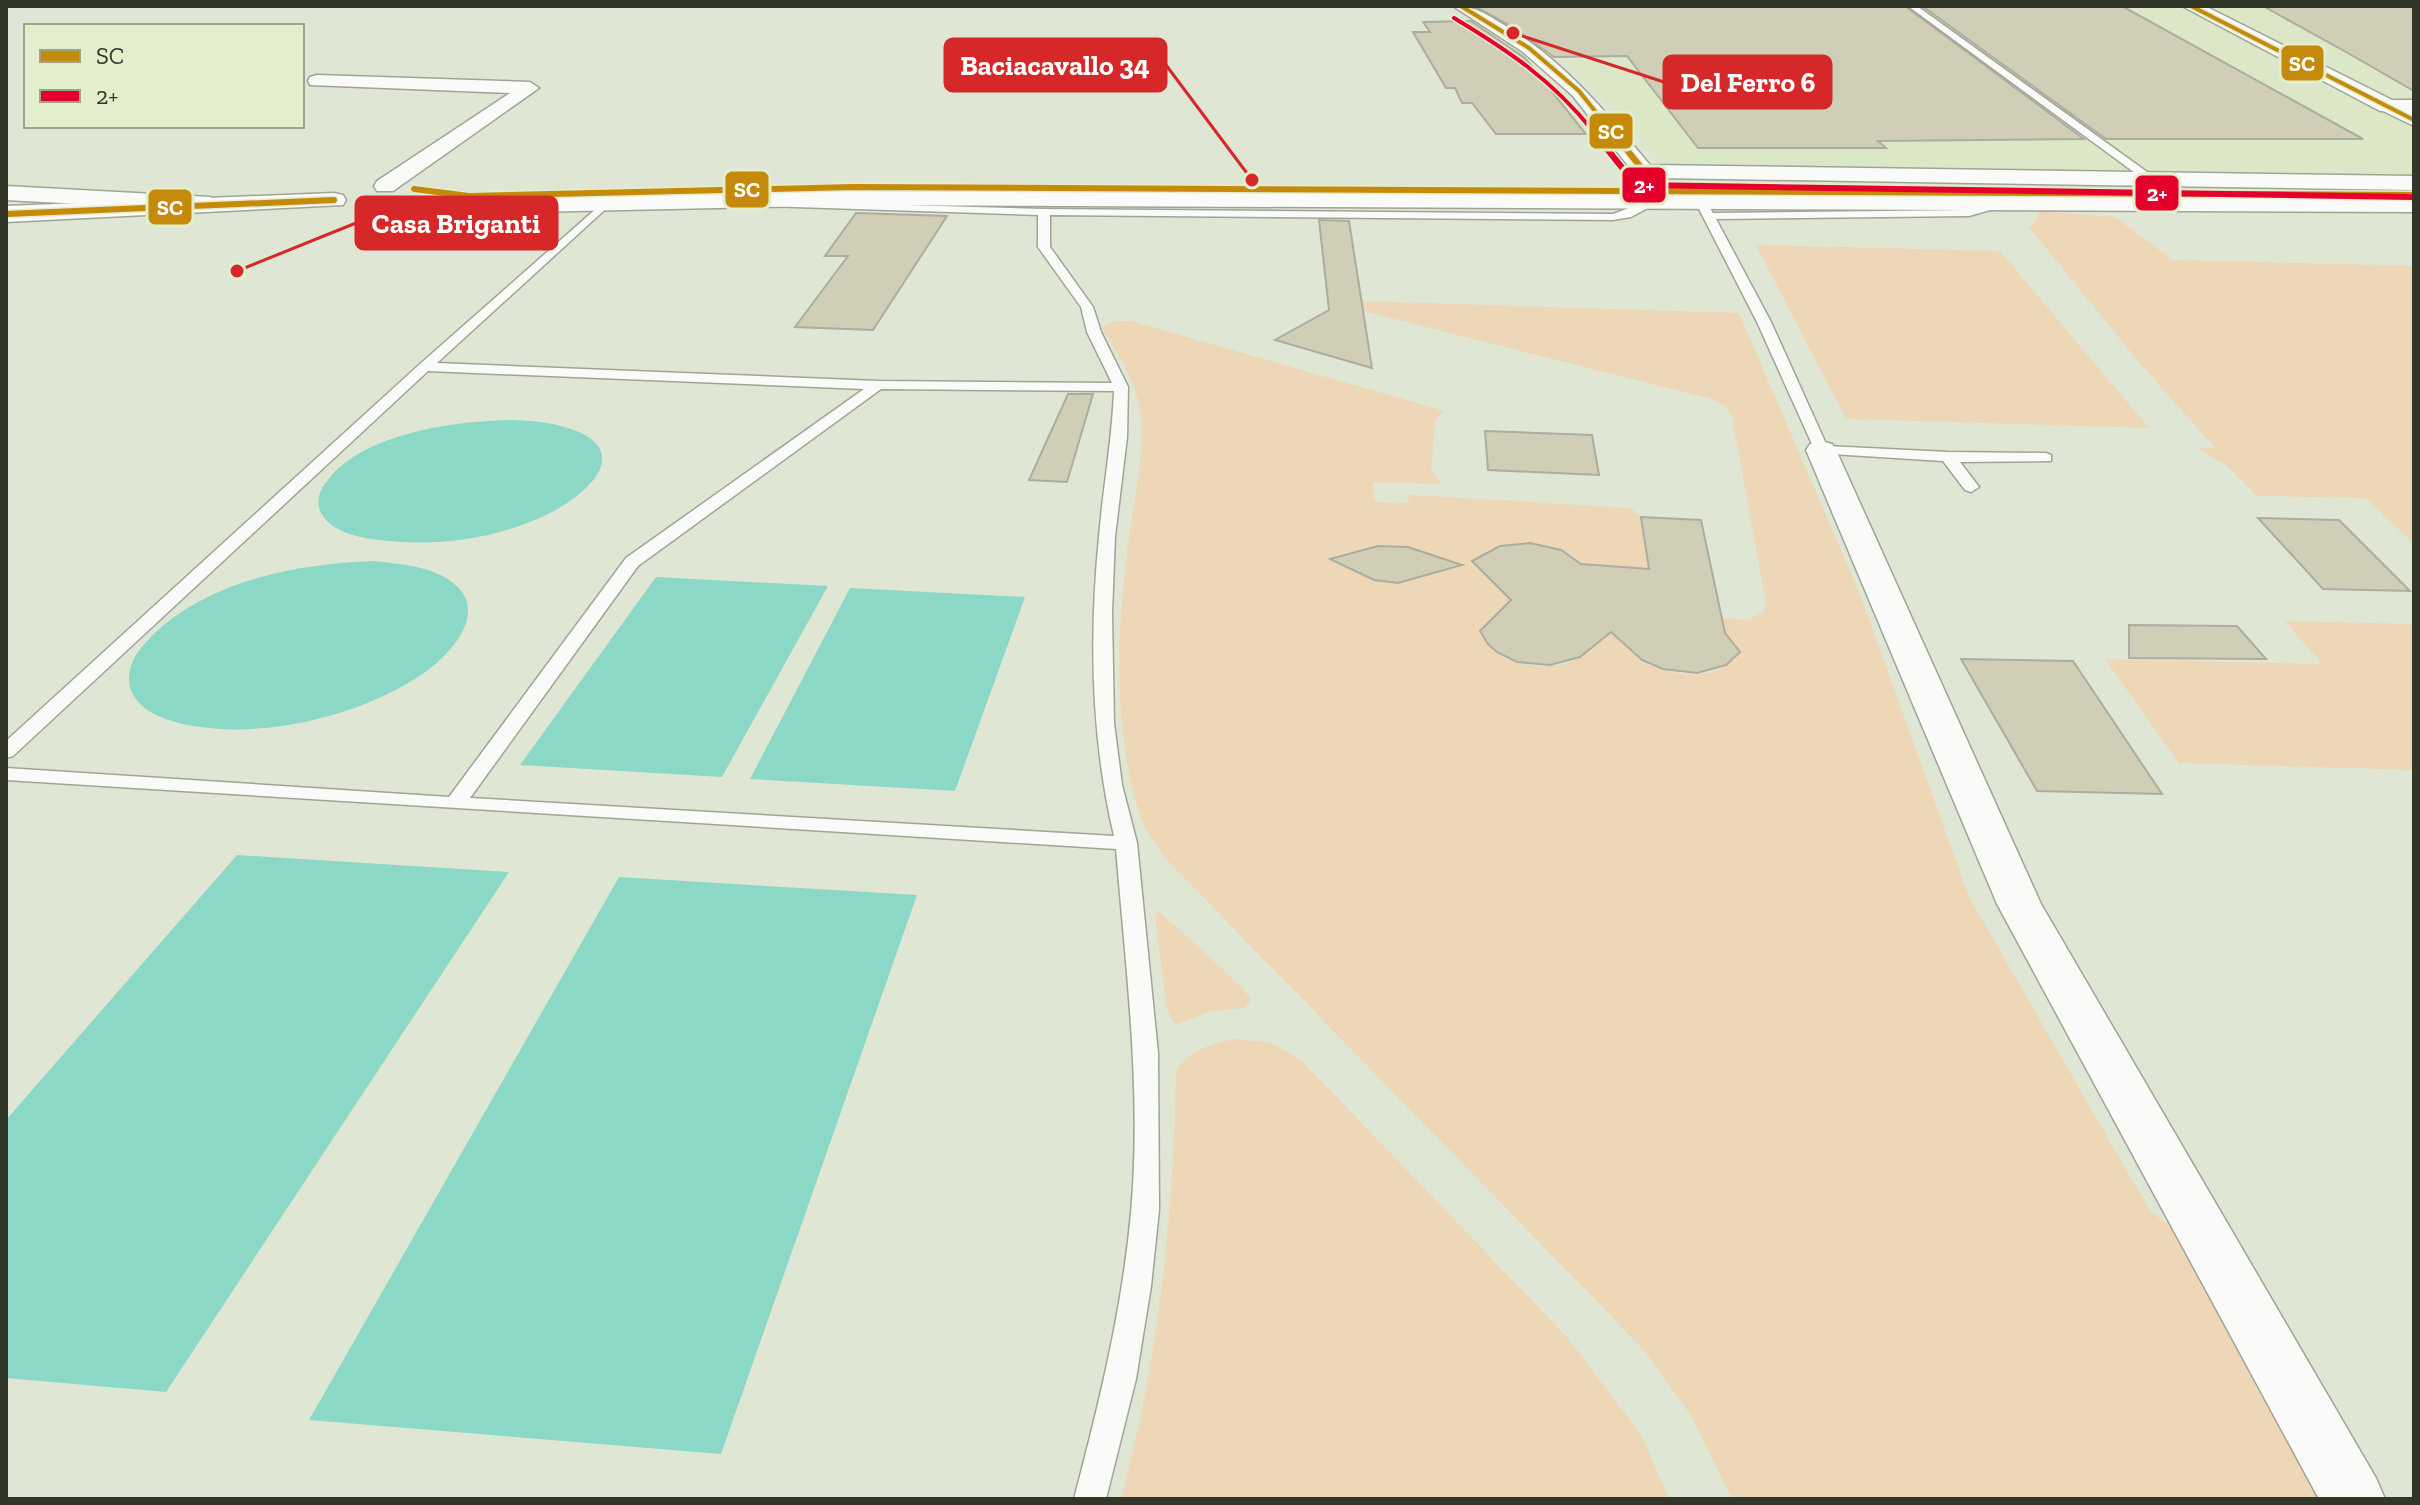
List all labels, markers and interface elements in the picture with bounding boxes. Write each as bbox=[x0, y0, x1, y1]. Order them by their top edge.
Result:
legend bbox=[24, 24, 304, 128]
callout: Baciacavallo 34 bbox=[945, 39, 1166, 91]
text: SC bbox=[96, 41, 124, 70]
line badge: SC bbox=[2280, 44, 2325, 82]
text: Baciacavallo 34 bbox=[960, 49, 1150, 82]
text: SC bbox=[2289, 50, 2315, 77]
callout: Del Ferro 6 bbox=[1664, 56, 1831, 108]
text: Del Ferro 6 bbox=[1681, 66, 1815, 99]
text: 2+ bbox=[96, 81, 118, 110]
line badge: SC bbox=[1588, 112, 1634, 150]
text: SC bbox=[1598, 118, 1624, 145]
line badge: 2+ bbox=[1621, 166, 1667, 204]
line badge: SC bbox=[724, 170, 770, 209]
text: 2+ bbox=[1634, 172, 1654, 199]
line badge: 2+ bbox=[2134, 174, 2180, 212]
text: SC bbox=[734, 176, 760, 203]
text: 2+ bbox=[2147, 180, 2167, 207]
line badge: SC bbox=[147, 188, 193, 226]
text: SC bbox=[157, 194, 183, 221]
callout: Casa Briganti bbox=[356, 197, 557, 249]
text: Casa Briganti bbox=[372, 207, 540, 240]

